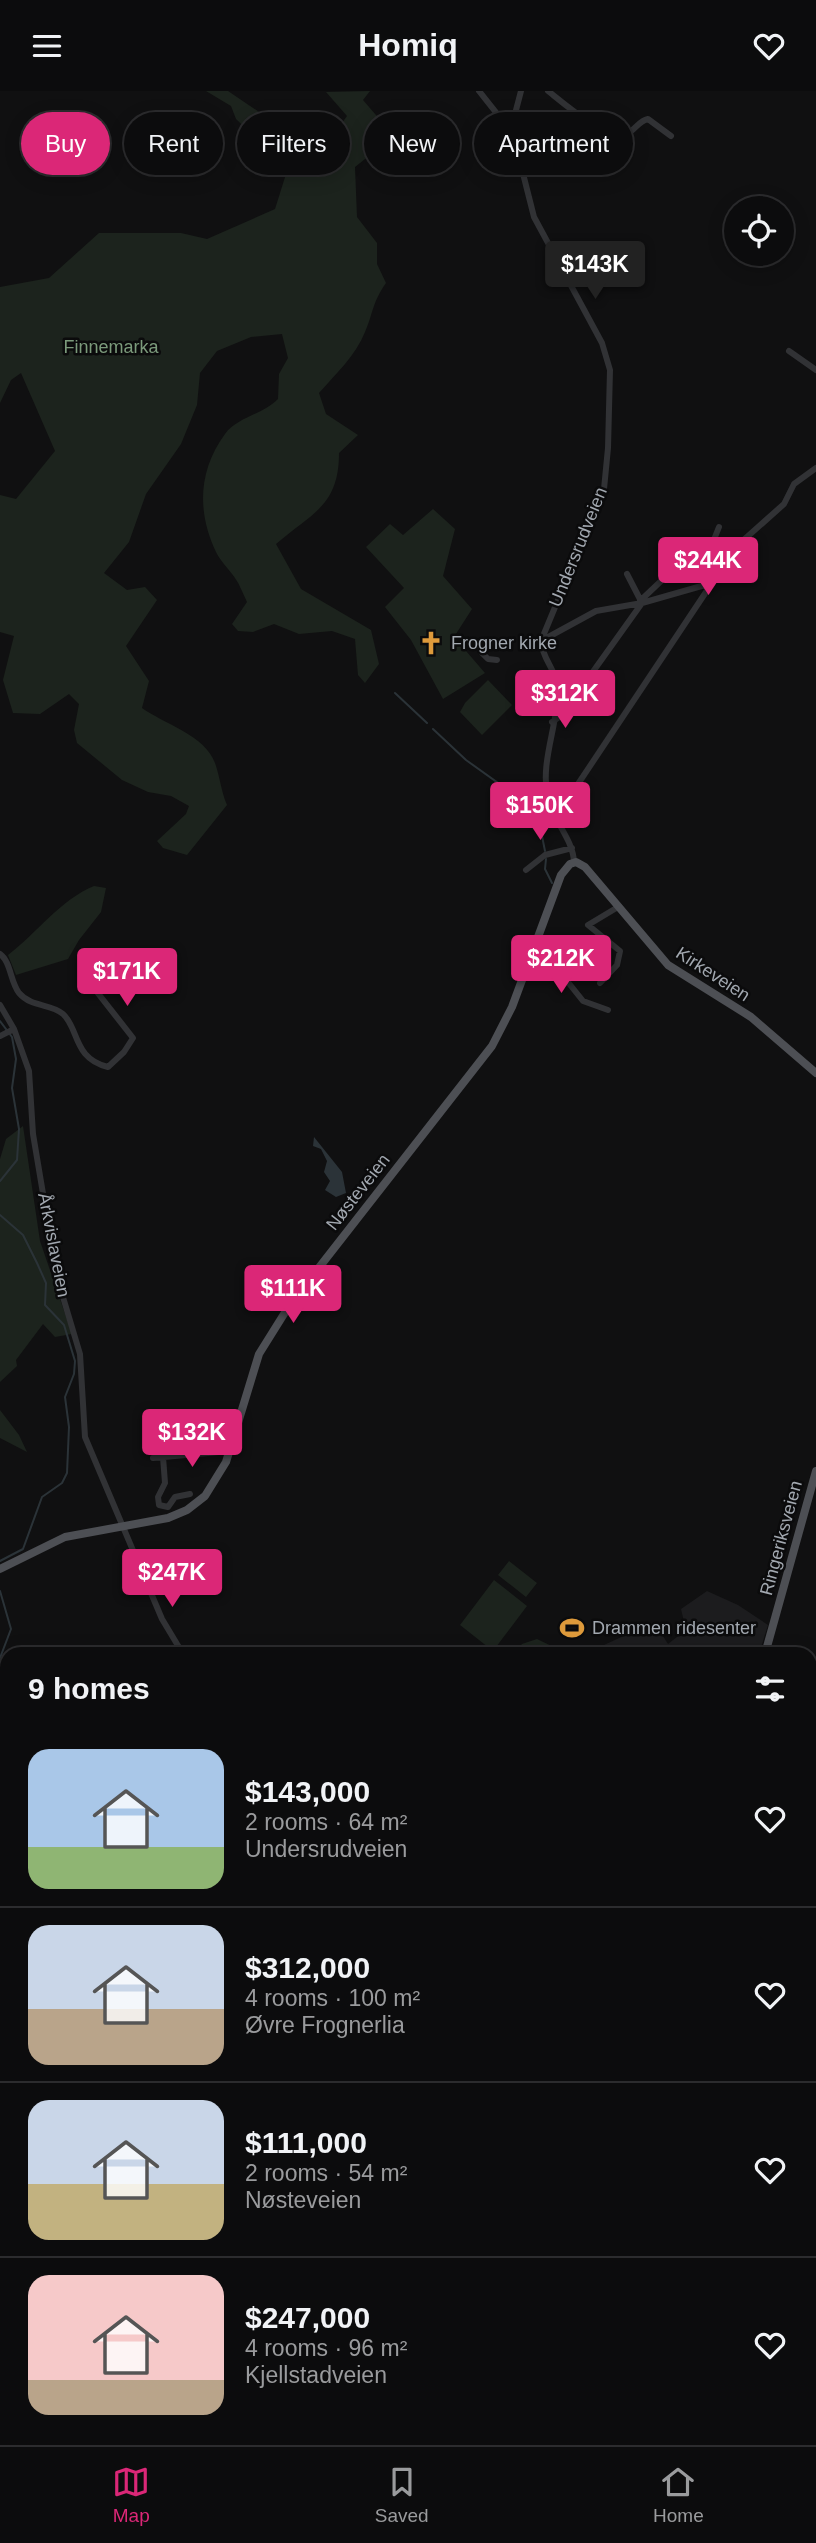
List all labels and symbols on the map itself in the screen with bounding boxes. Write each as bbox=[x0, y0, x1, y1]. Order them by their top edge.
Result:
pin: $143K bbox=[546, 241, 644, 301]
park label: Finnemarka bbox=[63, 337, 160, 357]
street label: Undersrudveien bbox=[545, 484, 611, 610]
pin: $244K bbox=[659, 538, 757, 597]
church icon: Frogner kirke bbox=[417, 629, 445, 657]
place label: Frogner kirke bbox=[451, 633, 557, 653]
pin: $312K bbox=[516, 671, 614, 730]
pin: $150K bbox=[491, 783, 589, 842]
pin: $212K bbox=[512, 935, 610, 995]
street label: Kirkeveien bbox=[672, 943, 754, 1005]
pin: $171K bbox=[78, 949, 176, 1008]
street label: Nøsteveien bbox=[322, 1150, 394, 1234]
street label: Årkvislaveien bbox=[34, 1191, 74, 1299]
pin: $111K bbox=[244, 1265, 342, 1325]
pin: $132K bbox=[143, 1409, 241, 1469]
street label: Ringeriksveien bbox=[756, 1478, 806, 1598]
pin: $247K bbox=[123, 1549, 221, 1609]
sports icon: Drammen ridesenter bbox=[558, 1614, 586, 1642]
place label: Drammen ridesenter bbox=[592, 1618, 756, 1638]

